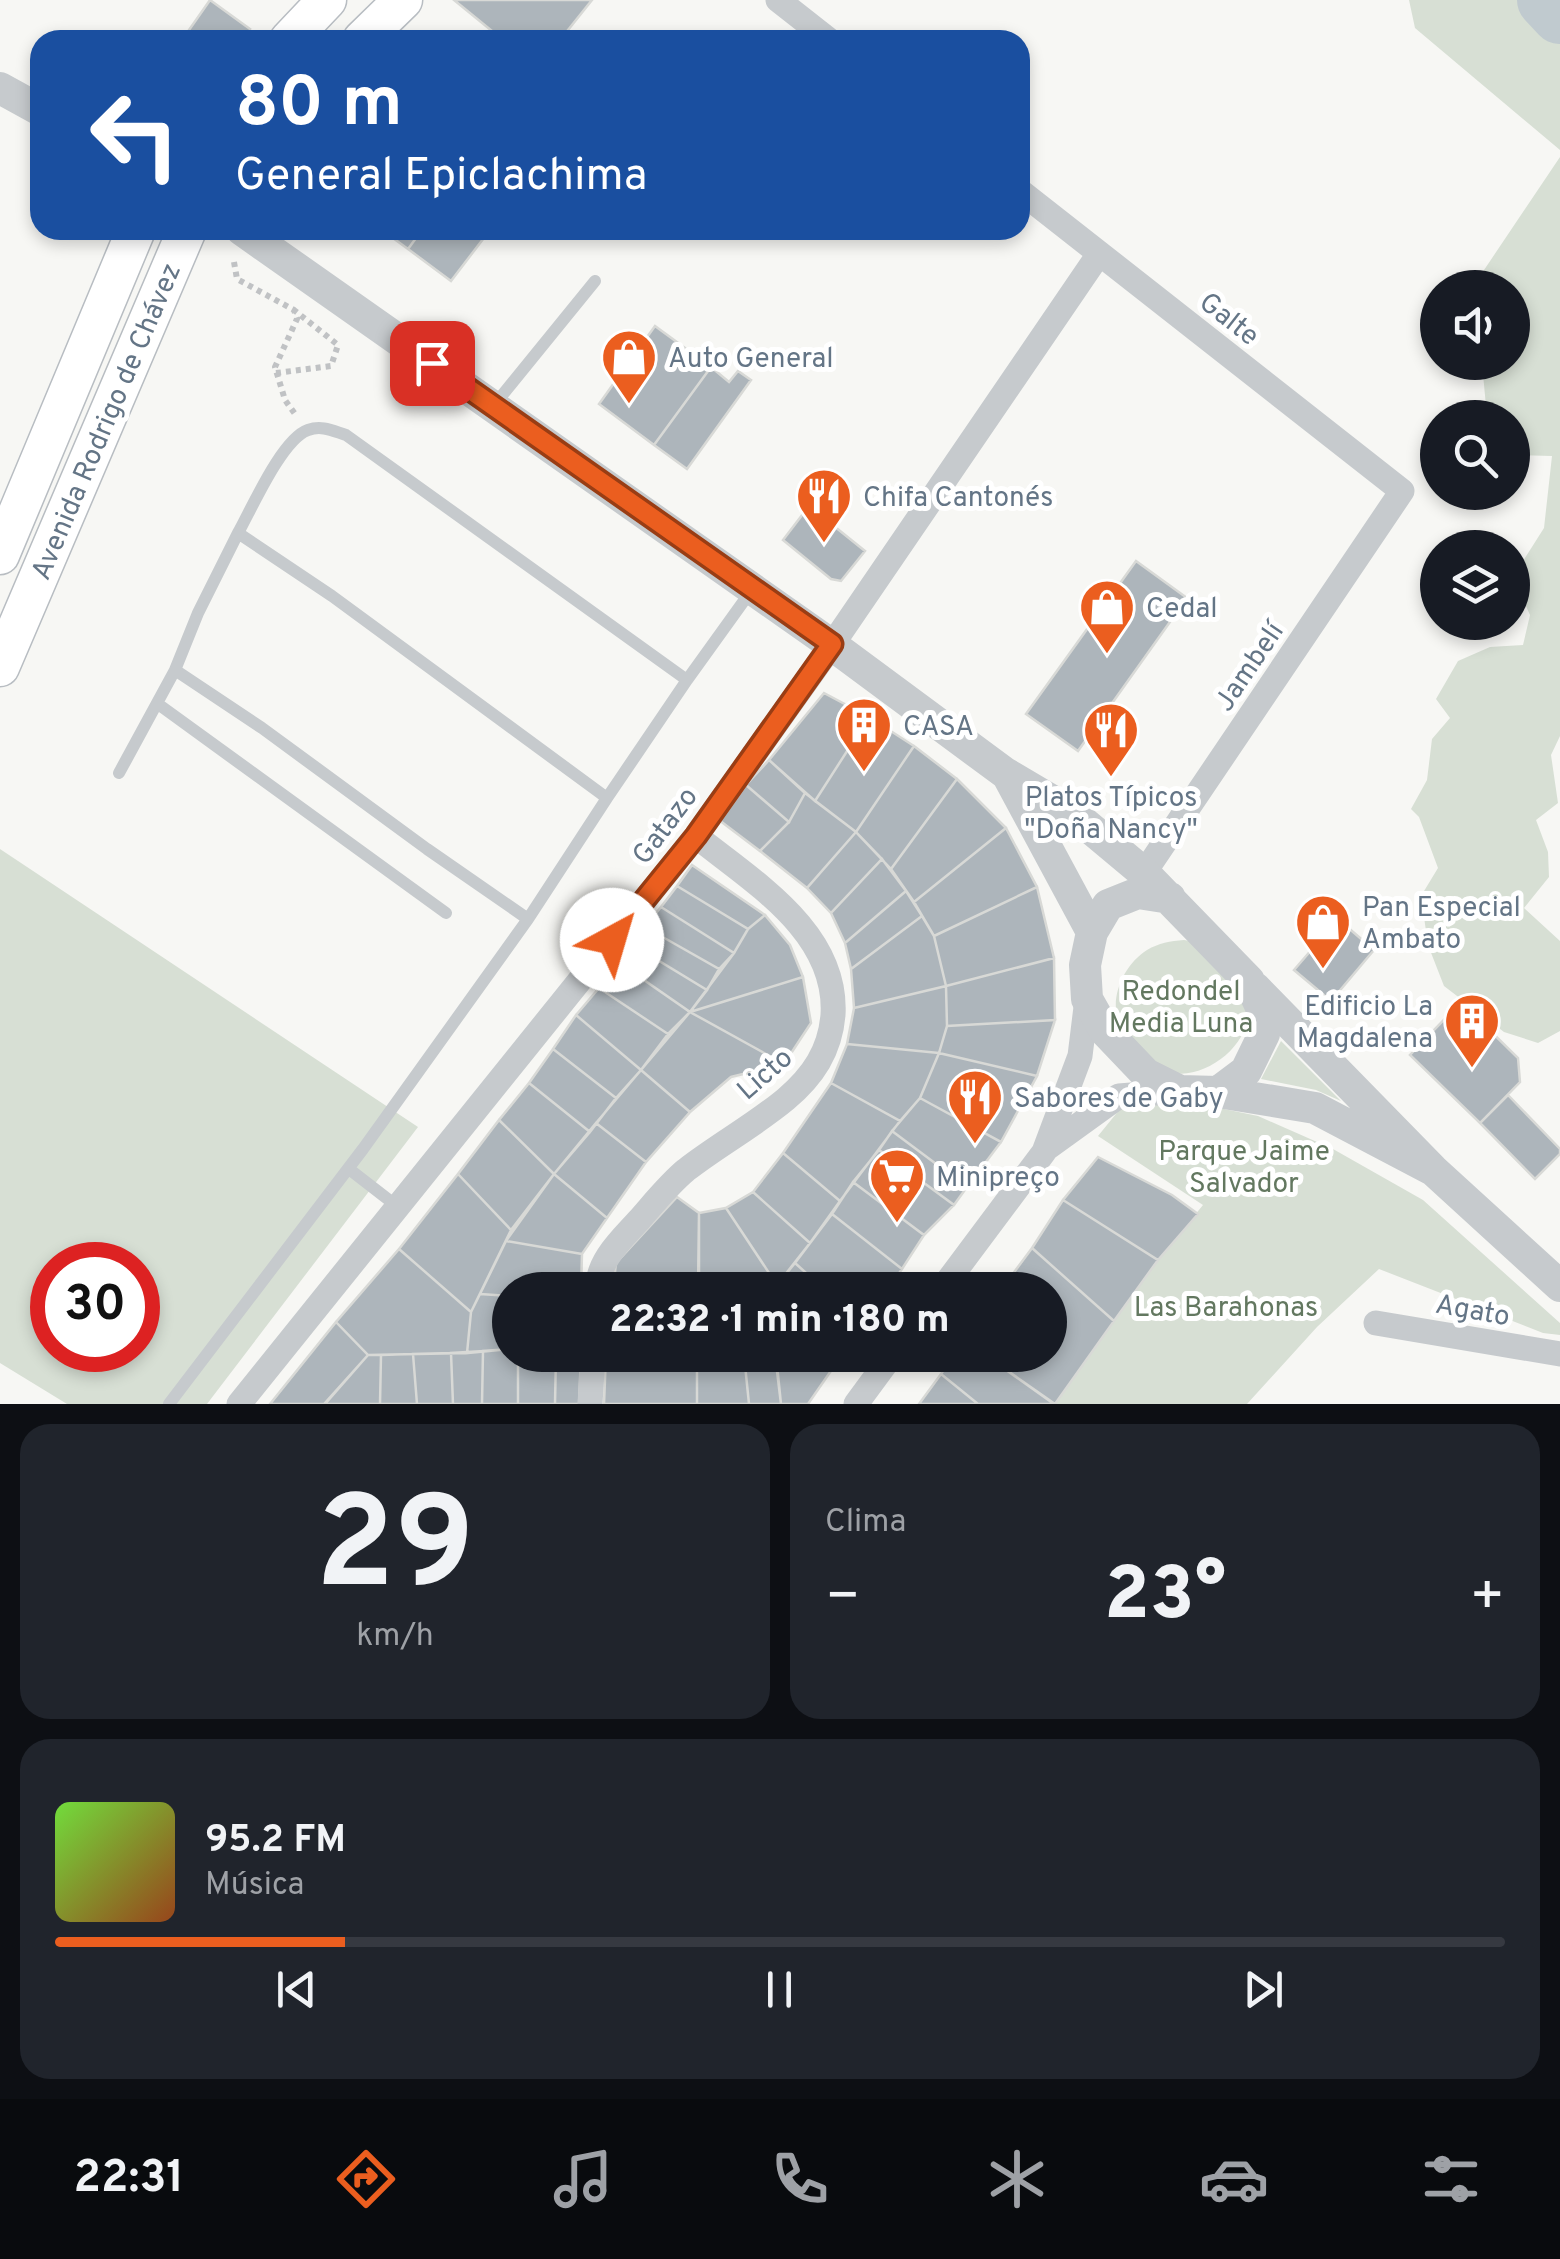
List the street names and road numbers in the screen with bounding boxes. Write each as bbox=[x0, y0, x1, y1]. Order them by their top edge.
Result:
street label: Avenida Rodrigo de Chávez bbox=[25, 258, 191, 586]
street label: Galte bbox=[1191, 286, 1266, 355]
street label: Jambelí bbox=[1208, 614, 1295, 719]
street label: Gatazo bbox=[626, 781, 707, 873]
street label: Licto bbox=[731, 1041, 801, 1109]
street label: Agato bbox=[1432, 1288, 1513, 1336]

